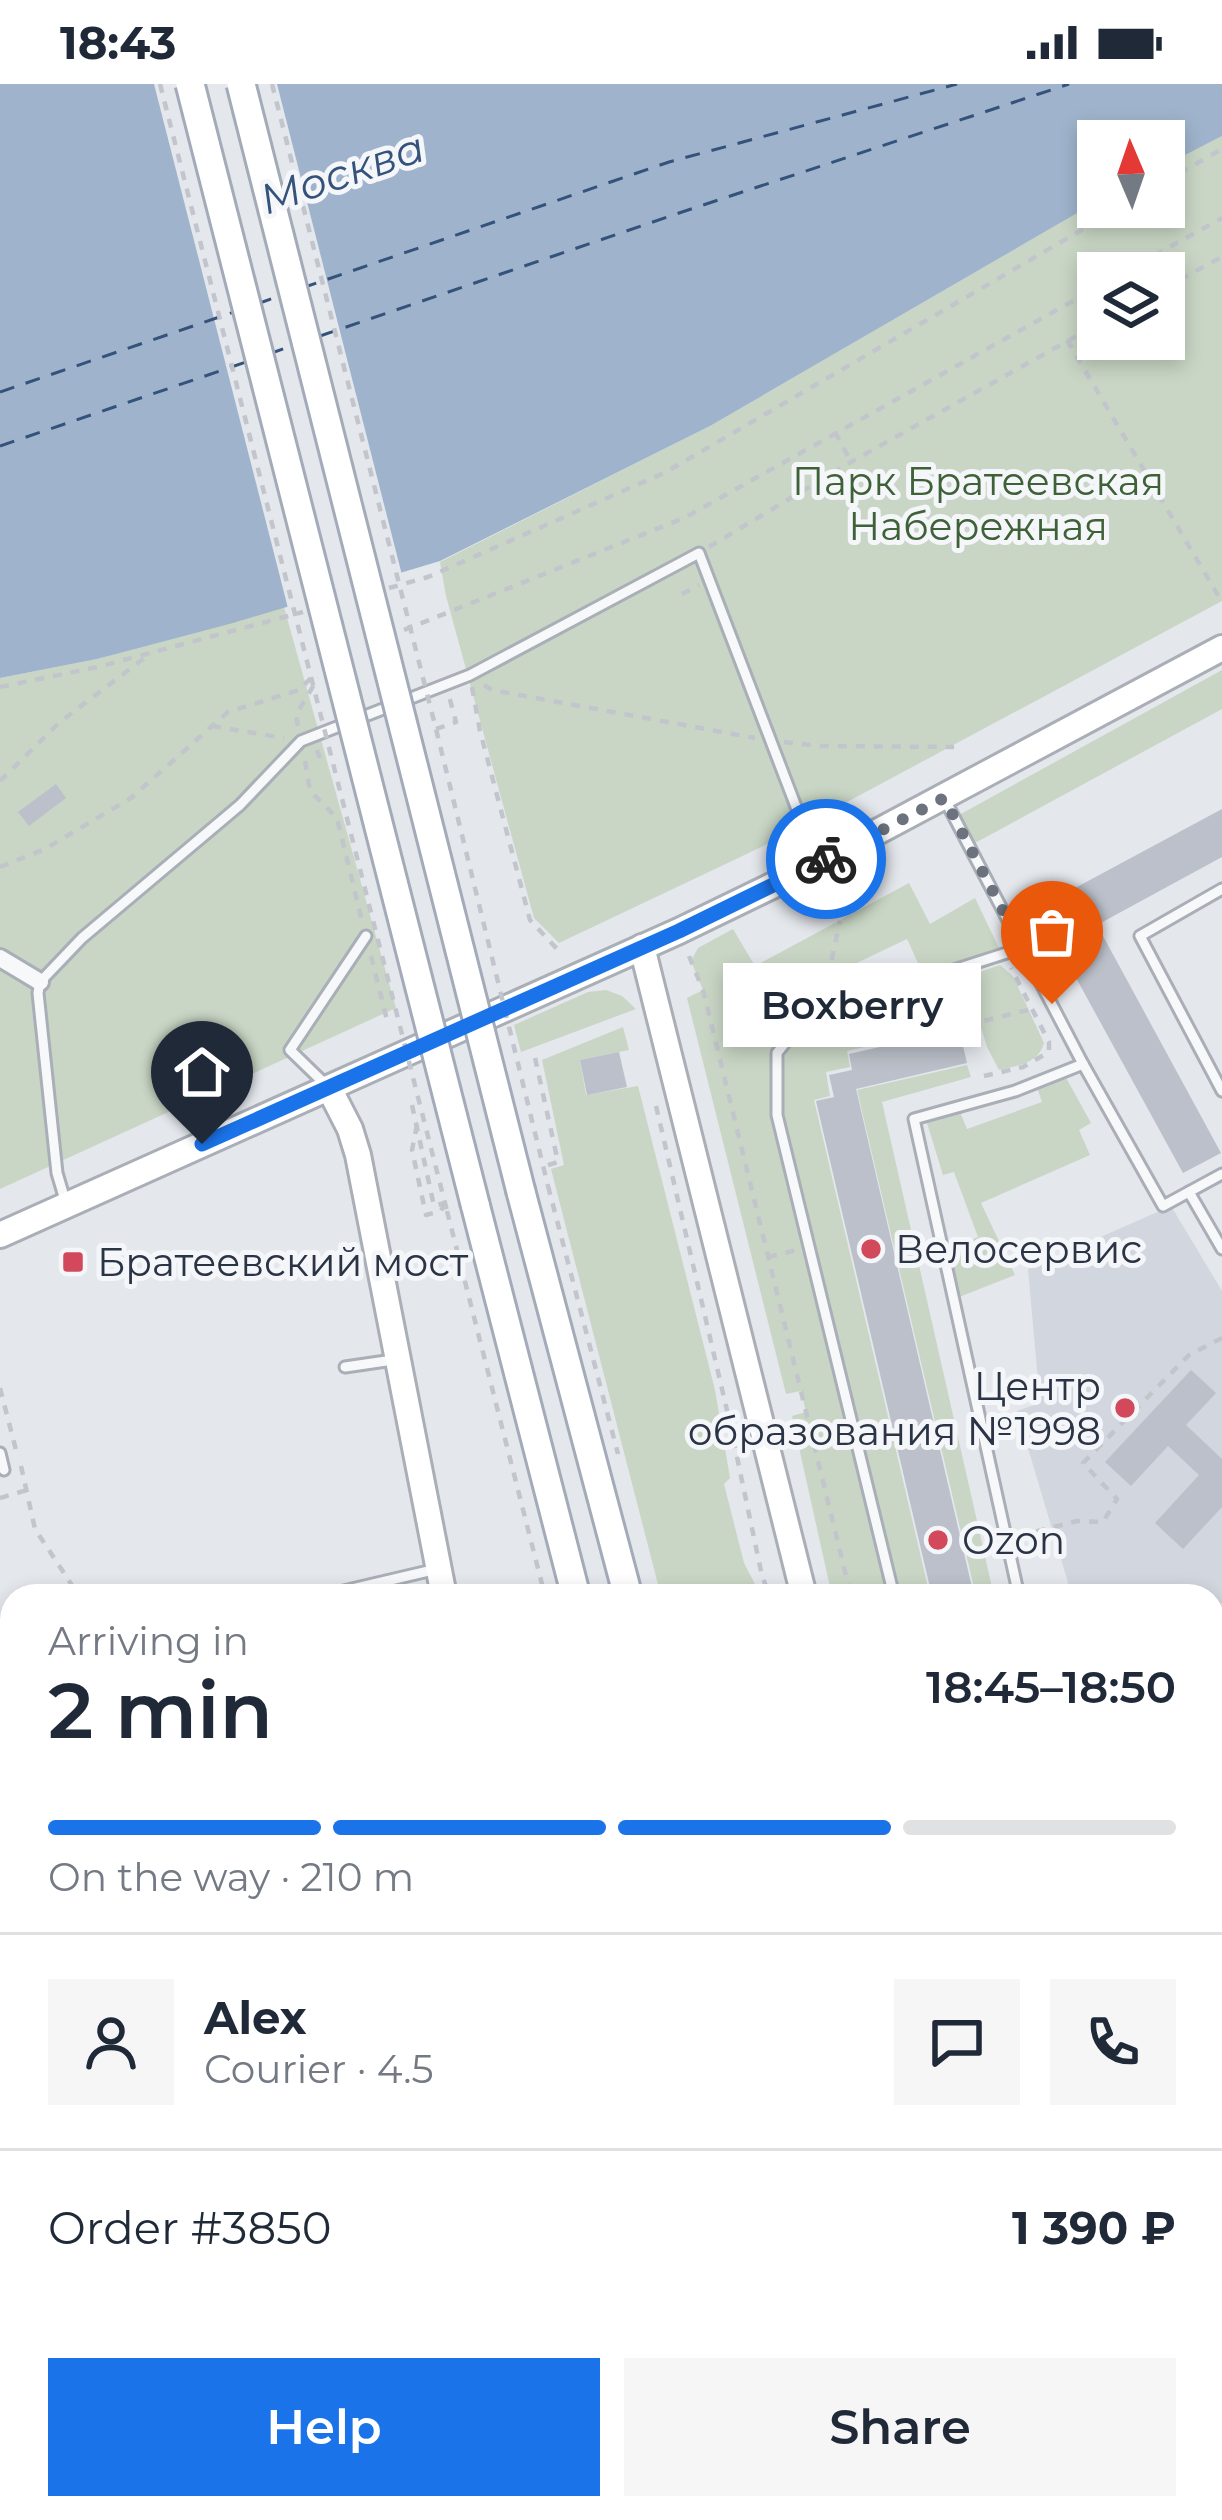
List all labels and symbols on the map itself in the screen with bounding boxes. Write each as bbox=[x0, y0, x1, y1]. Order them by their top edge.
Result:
north arrow bbox=[1077, 120, 1185, 228]
water label: Москва bbox=[253, 121, 431, 225]
park label: Парк Братеевская Набережная bbox=[792, 457, 1164, 550]
courier bbox=[766, 799, 886, 919]
pin bbox=[1001, 881, 1103, 1004]
callout: Boxberry bbox=[722, 962, 980, 1046]
pin bbox=[151, 1021, 253, 1144]
place label: Велосервис bbox=[895, 1225, 1142, 1273]
marker: Велосервис bbox=[858, 1236, 884, 1262]
place label: Братеевский мост bbox=[97, 1238, 469, 1286]
marker: Братеевский мост bbox=[60, 1249, 86, 1275]
place label: Центр образования №1998 bbox=[688, 1362, 1101, 1455]
marker: Центр образования №1998 bbox=[1112, 1395, 1138, 1421]
place label: Ozon bbox=[962, 1516, 1065, 1564]
marker: Ozon bbox=[925, 1527, 951, 1553]

